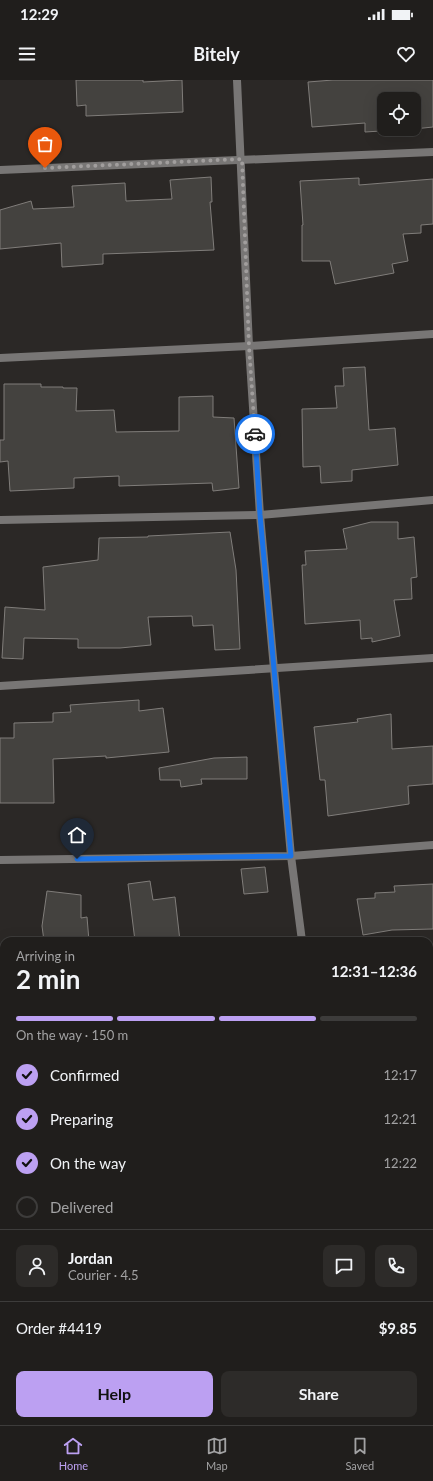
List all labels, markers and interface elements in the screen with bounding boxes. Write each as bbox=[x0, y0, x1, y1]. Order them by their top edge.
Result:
text: 12:29 bbox=[20, 5, 59, 23]
icon: menu bbox=[16, 43, 38, 65]
text: Bitely bbox=[193, 43, 240, 65]
icon: heart bbox=[395, 43, 417, 65]
map controls bbox=[377, 92, 421, 136]
button: locate bbox=[377, 92, 421, 136]
pin bbox=[28, 127, 62, 168]
icon: bag bbox=[34, 133, 56, 155]
courier bbox=[235, 414, 275, 454]
icon: car bbox=[244, 423, 266, 445]
pin bbox=[60, 818, 94, 859]
icon: home bbox=[66, 824, 88, 846]
text: Arriving in bbox=[16, 948, 75, 964]
text: 12:31–12:36 bbox=[331, 962, 417, 980]
text: 2 min bbox=[16, 963, 80, 995]
text: On the way · 150 m bbox=[16, 1027, 128, 1043]
icon: check bbox=[16, 1064, 38, 1086]
text: Confirmed bbox=[50, 1066, 119, 1084]
text: 12:17 bbox=[384, 1067, 417, 1083]
icon: check bbox=[16, 1108, 38, 1130]
text: Preparing bbox=[50, 1110, 113, 1128]
text: 12:21 bbox=[384, 1111, 417, 1127]
icon: check bbox=[16, 1152, 38, 1174]
text: On the way bbox=[50, 1154, 126, 1172]
text: 12:22 bbox=[384, 1155, 417, 1171]
text: Delivered bbox=[50, 1198, 113, 1216]
button: person bbox=[16, 1245, 58, 1287]
button: chat bbox=[323, 1245, 365, 1287]
button: phone bbox=[375, 1245, 417, 1287]
text: Jordan bbox=[68, 1249, 113, 1267]
text: Courier · 4.5 bbox=[68, 1267, 139, 1283]
text: Order #4419 bbox=[16, 1319, 102, 1337]
text: $9.85 bbox=[379, 1319, 417, 1337]
button: Help bbox=[16, 1371, 213, 1417]
button: Share bbox=[221, 1371, 417, 1417]
tab: Home bbox=[59, 1435, 88, 1472]
tab: Map bbox=[206, 1435, 228, 1472]
tab: Saved bbox=[345, 1435, 374, 1472]

